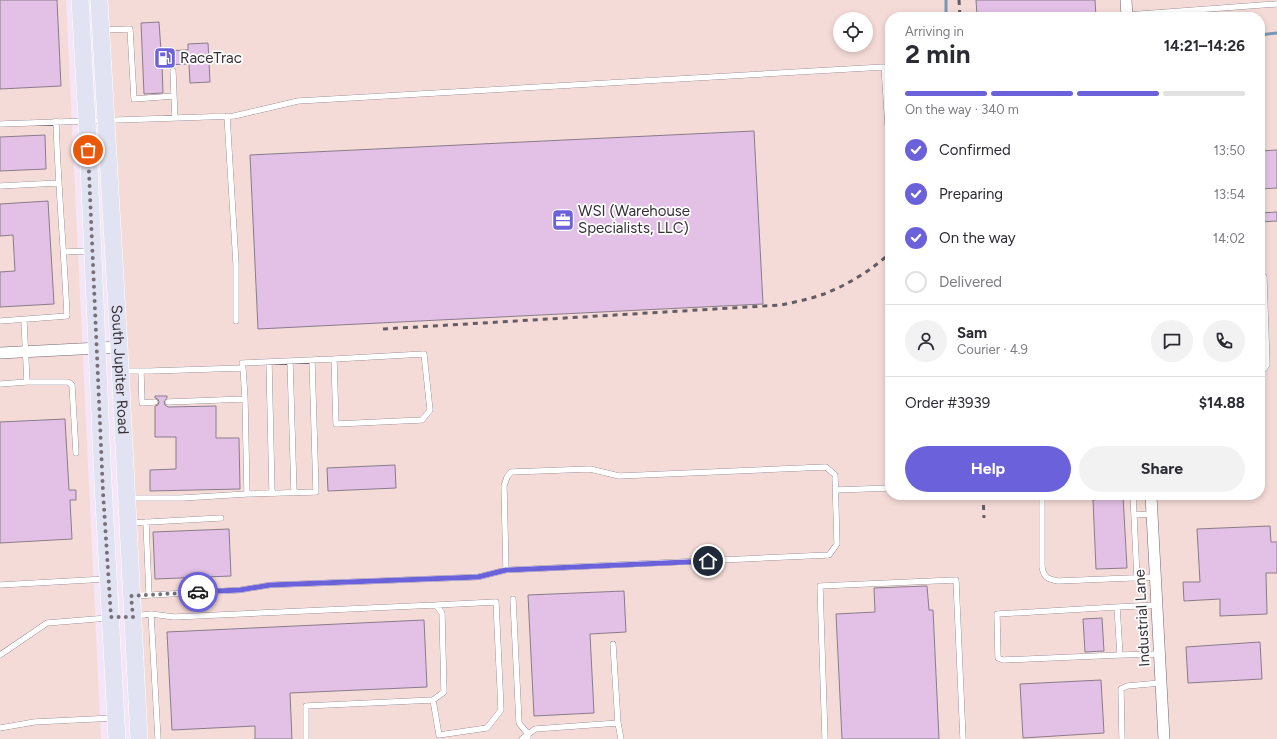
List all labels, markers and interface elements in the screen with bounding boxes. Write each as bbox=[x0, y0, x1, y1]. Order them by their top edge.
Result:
map controls bbox=[833, 12, 873, 52]
button: locate bbox=[833, 12, 873, 52]
text: Arriving in bbox=[905, 24, 964, 39]
text: 14:21–14:26 bbox=[1164, 37, 1245, 55]
text: 2 min bbox=[905, 38, 971, 70]
fuel station icon: RaceTrac bbox=[152, 45, 178, 71]
place label: RaceTrac bbox=[180, 49, 242, 67]
text: On the way · 340 m bbox=[905, 102, 1019, 117]
pin bbox=[71, 133, 105, 167]
icon: bag bbox=[77, 139, 99, 161]
icon: check bbox=[905, 139, 927, 161]
text: Confirmed bbox=[939, 141, 1011, 159]
text: 13:50 bbox=[1213, 143, 1245, 158]
icon: check bbox=[905, 183, 927, 205]
text: Preparing bbox=[939, 185, 1003, 203]
text: 13:54 bbox=[1214, 187, 1245, 202]
place label: WSI (Warehouse Specialists, LLC) bbox=[578, 202, 690, 237]
office icon: WSI (Warehouse Specialists, LLC) bbox=[550, 207, 576, 233]
icon: check bbox=[905, 227, 927, 249]
text: On the way bbox=[939, 229, 1016, 247]
text: 14:02 bbox=[1213, 231, 1245, 246]
text: Delivered bbox=[939, 273, 1002, 291]
street label: South Jupiter Road bbox=[108, 304, 132, 435]
button: person bbox=[905, 320, 947, 362]
button: chat bbox=[1151, 320, 1193, 362]
button: phone bbox=[1203, 320, 1245, 362]
text: Sam bbox=[957, 324, 987, 342]
text: Courier · 4.9 bbox=[957, 342, 1028, 357]
text: Order #3939 bbox=[905, 394, 990, 412]
text: $14.88 bbox=[1199, 394, 1245, 412]
button: Help bbox=[905, 446, 1071, 492]
button: Share bbox=[1079, 446, 1245, 492]
pin bbox=[691, 544, 725, 578]
icon: home bbox=[697, 550, 719, 572]
street label: Industrial Lane bbox=[1130, 569, 1154, 667]
courier bbox=[178, 572, 218, 612]
icon: car bbox=[187, 581, 209, 603]

